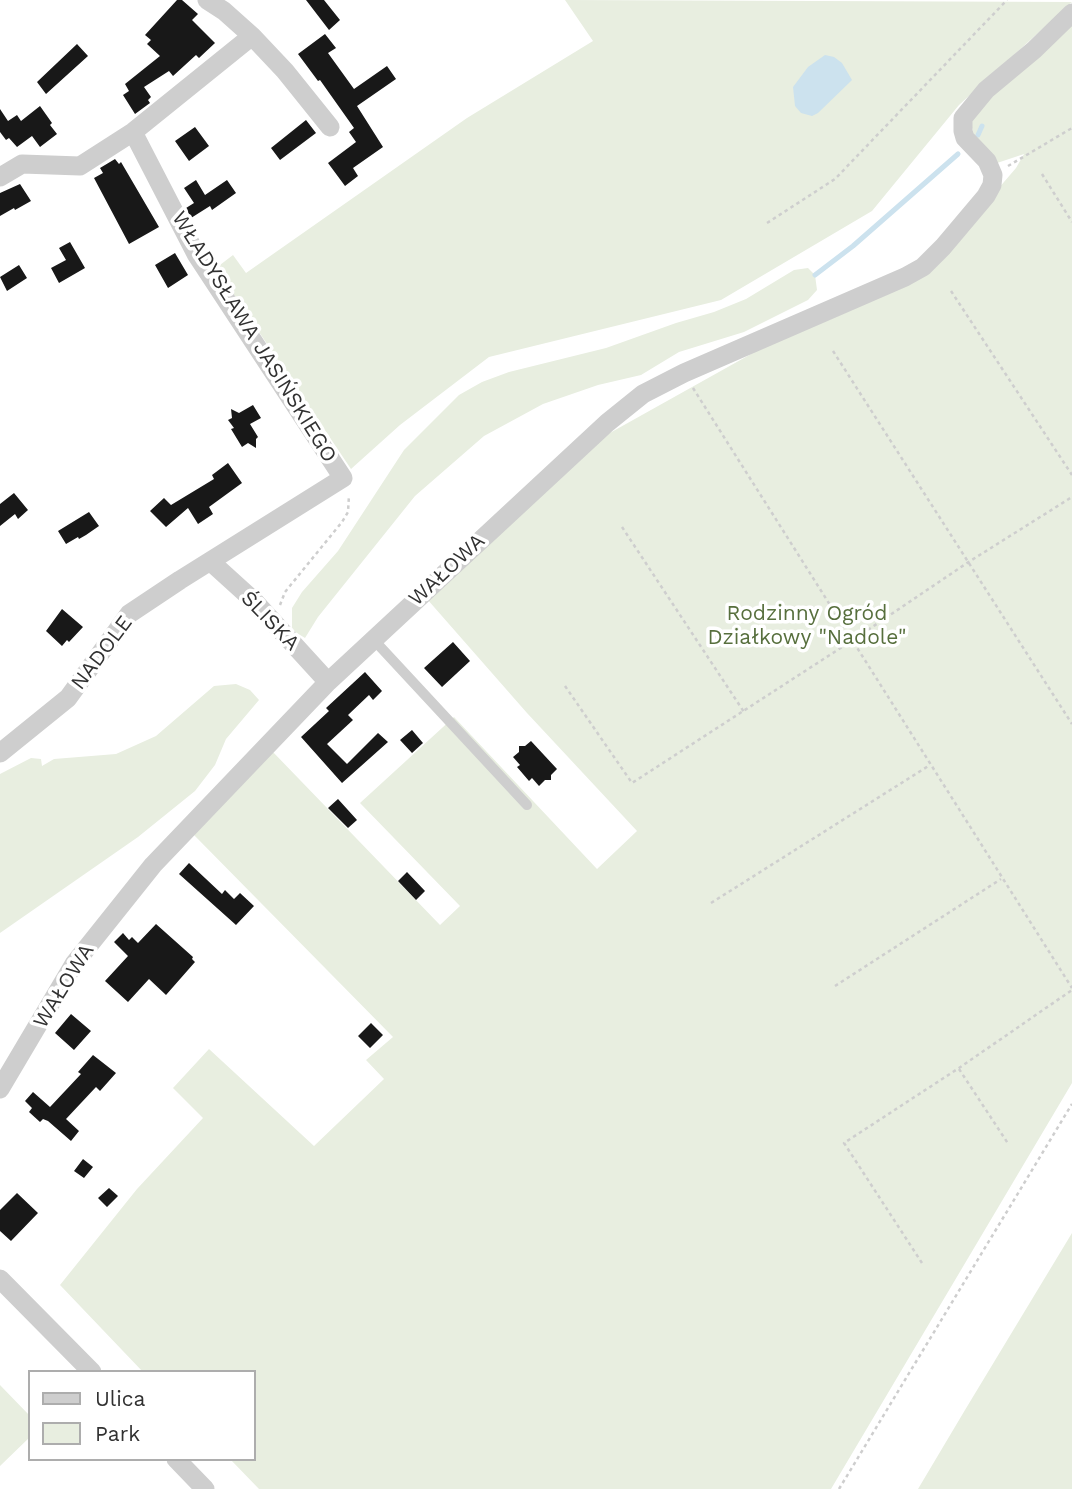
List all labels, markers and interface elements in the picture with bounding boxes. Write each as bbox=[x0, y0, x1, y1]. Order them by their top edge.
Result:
street label: WŁADYSŁAWA JASIŃSKIEGO bbox=[166, 207, 342, 467]
street label: WAŁOWA bbox=[404, 529, 490, 611]
street label: ŚLISKA bbox=[235, 586, 305, 656]
park label: Rodzinny Ogród Działkowy "Nadole" bbox=[708, 601, 906, 651]
street label: NADOLE bbox=[66, 611, 138, 695]
street label: WAŁOWA bbox=[28, 939, 100, 1033]
legend bbox=[28, 1370, 256, 1461]
text: Ulica bbox=[95, 1386, 145, 1411]
text: Park bbox=[95, 1421, 140, 1446]

